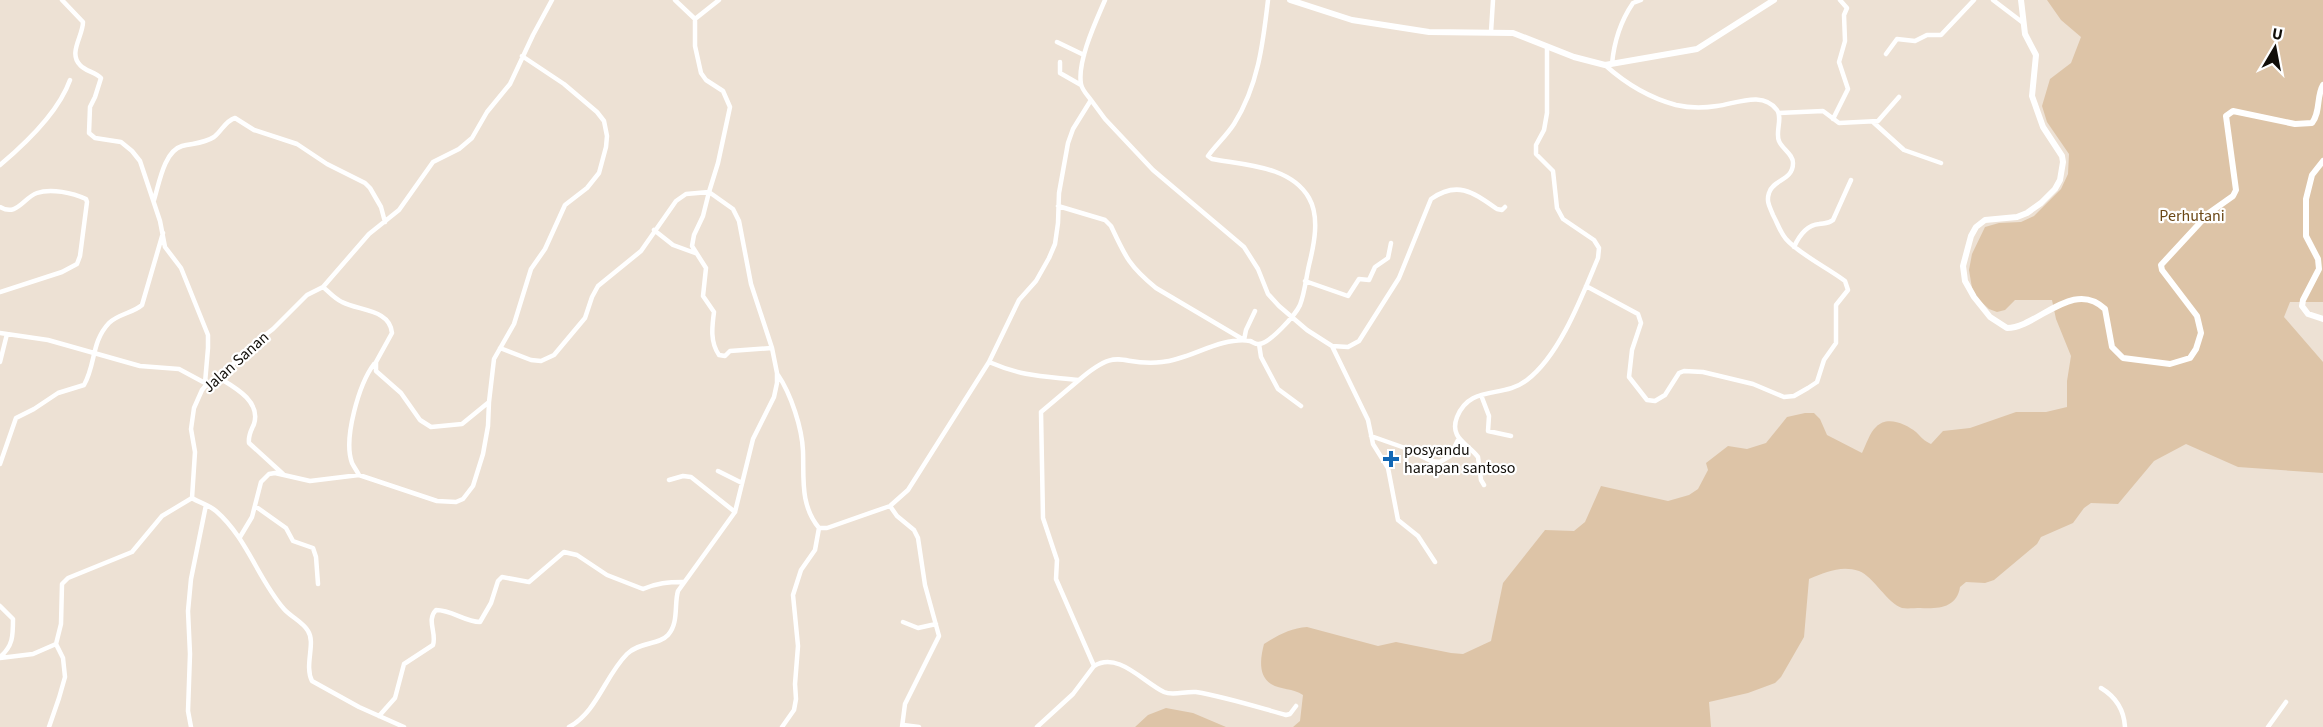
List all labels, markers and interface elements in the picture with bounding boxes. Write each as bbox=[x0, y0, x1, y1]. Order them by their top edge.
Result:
north arrow bbox=[2245, 18, 2305, 78]
text: U bbox=[2270, 22, 2285, 46]
park label: Perhutani bbox=[2159, 205, 2225, 227]
street label: Jalan Sanan bbox=[198, 326, 274, 398]
place label: posyandu harapan santoso bbox=[1404, 439, 1515, 479]
marker: posyandu harapan santoso bbox=[1382, 450, 1400, 468]

